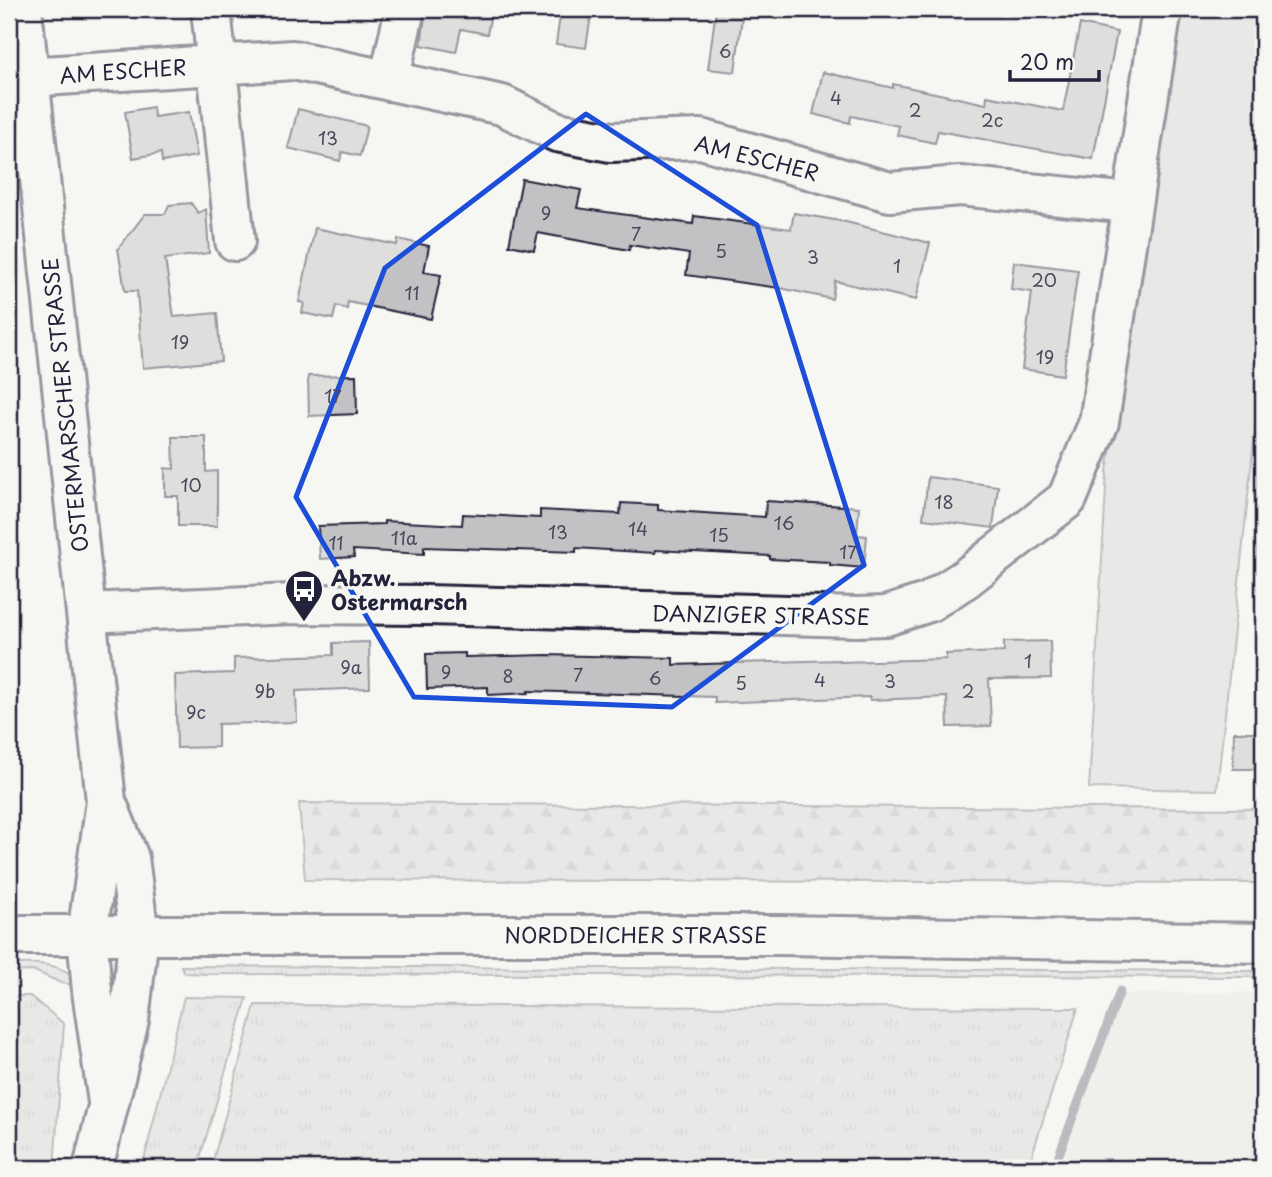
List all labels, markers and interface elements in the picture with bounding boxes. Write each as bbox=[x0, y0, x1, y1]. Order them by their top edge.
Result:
house number: 6 bbox=[719, 37, 731, 64]
scale bar bbox=[1010, 38, 1099, 82]
text: 20 m bbox=[1020, 45, 1074, 77]
street label: AM ESCHER bbox=[59, 50, 187, 90]
house number: 4 bbox=[830, 84, 842, 111]
house number: 2 bbox=[909, 96, 921, 123]
house number: 2c bbox=[981, 106, 1003, 133]
house number: 13 bbox=[318, 124, 338, 151]
street label: AM ESCHER bbox=[692, 126, 822, 188]
house number: 9 bbox=[541, 199, 551, 226]
house number: 7 bbox=[631, 220, 641, 247]
house number: 5 bbox=[715, 237, 727, 264]
house number: 3 bbox=[807, 243, 819, 270]
house number: 1 bbox=[893, 252, 901, 279]
street label: OSTERMARSCHER STRASSE bbox=[33, 256, 95, 554]
house number: 20 bbox=[1031, 266, 1057, 293]
house number: 11 bbox=[404, 279, 420, 306]
house number: 19 bbox=[171, 328, 189, 355]
house number: 19 bbox=[1036, 343, 1054, 370]
house number: 17 bbox=[324, 382, 342, 409]
house number: 10 bbox=[180, 471, 202, 498]
house number: 18 bbox=[934, 488, 954, 515]
house number: 16 bbox=[774, 509, 794, 536]
house number: 14 bbox=[628, 515, 648, 542]
house number: 13 bbox=[548, 518, 568, 545]
house number: 15 bbox=[709, 521, 729, 548]
house number: 11a bbox=[391, 524, 418, 551]
house number: 11 bbox=[328, 529, 344, 556]
house number: 17 bbox=[839, 538, 857, 565]
place label: Abzw. Ostermarsch bbox=[331, 561, 468, 617]
bus stop icon: Abzw. Ostermarsch bbox=[283, 568, 325, 623]
street label: DANZIGER STRASSE bbox=[651, 596, 871, 632]
house number: 1 bbox=[1024, 647, 1032, 674]
house number: 9a bbox=[340, 653, 362, 680]
house number: 9 bbox=[441, 658, 451, 685]
house number: 7 bbox=[573, 661, 583, 688]
house number: 8 bbox=[502, 662, 514, 689]
house number: 6 bbox=[649, 664, 661, 691]
house number: 4 bbox=[814, 666, 826, 693]
house number: 3 bbox=[884, 667, 896, 694]
house number: 5 bbox=[735, 669, 747, 696]
house number: 9b bbox=[255, 677, 275, 704]
house number: 2 bbox=[962, 677, 974, 704]
house number: 9c bbox=[186, 698, 206, 725]
street label: NORDDEICHER STRASSE bbox=[504, 918, 768, 950]

